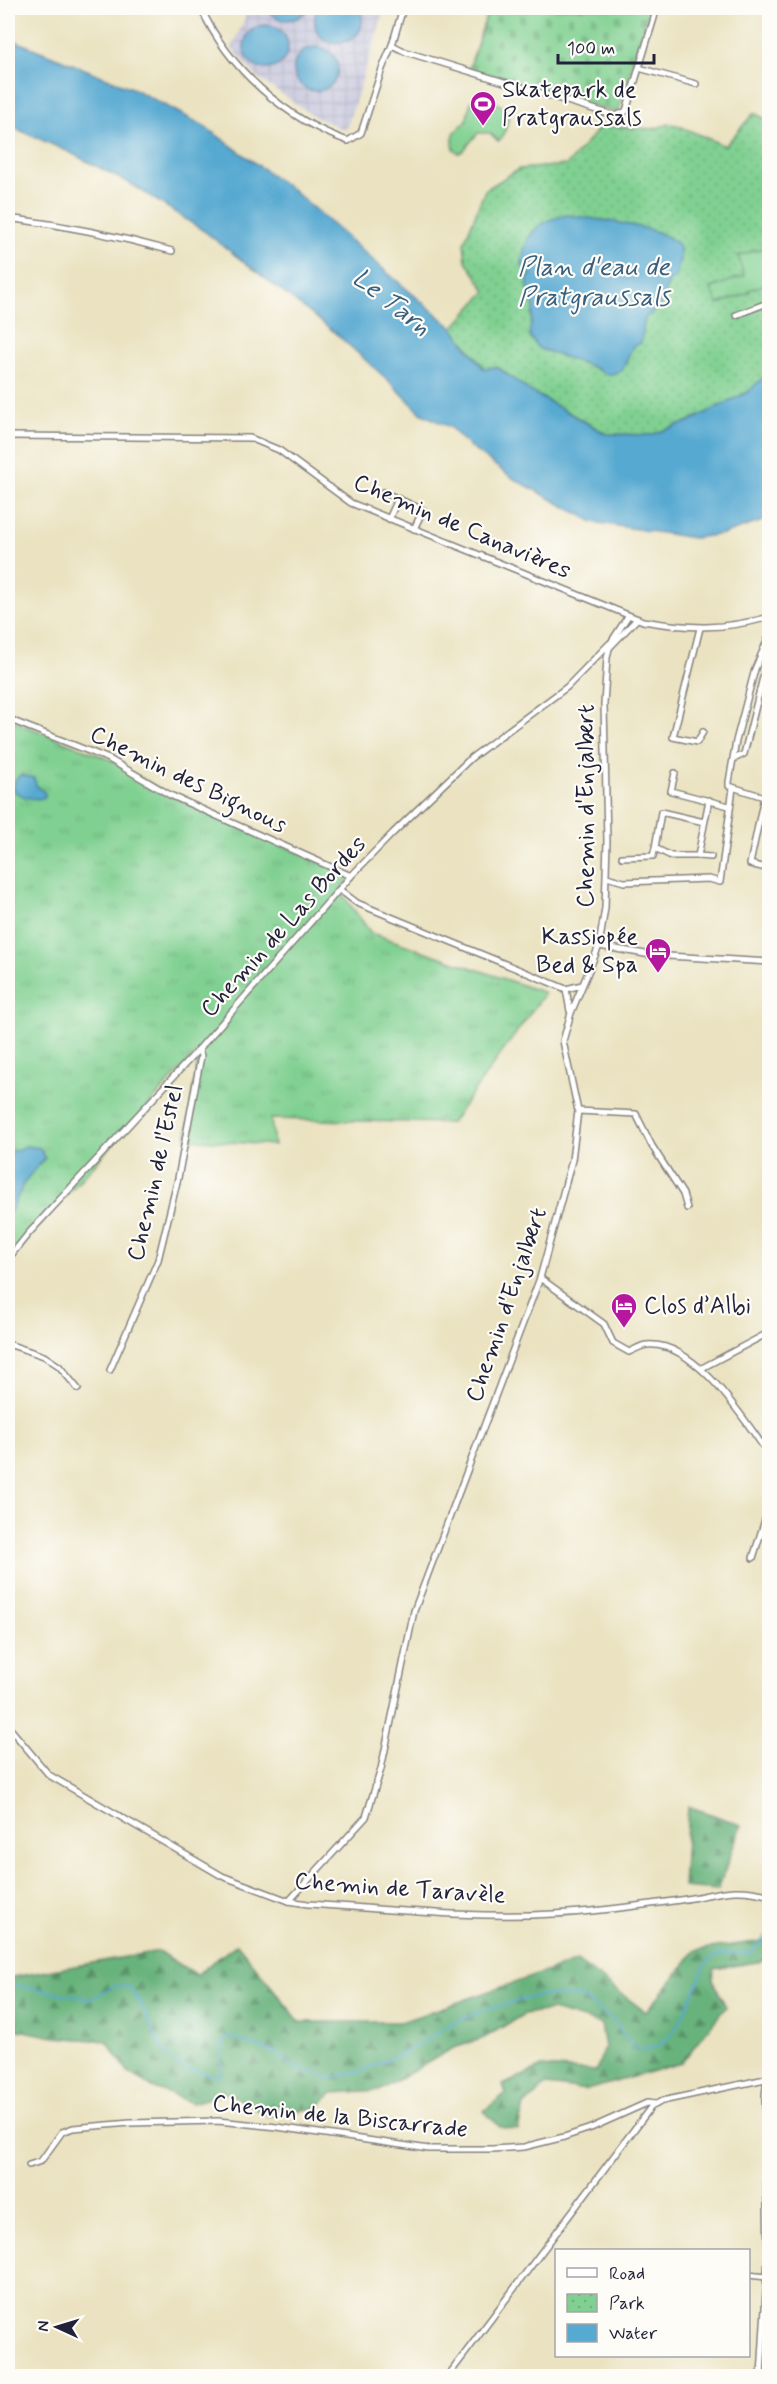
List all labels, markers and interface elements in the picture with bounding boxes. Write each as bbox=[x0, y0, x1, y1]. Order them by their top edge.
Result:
scale bar bbox=[558, 27, 654, 65]
text: 100 m bbox=[567, 37, 615, 61]
place label: Skatepark de Pratgraussals bbox=[502, 75, 642, 134]
sports icon: Skatepark de Pratgraussals bbox=[468, 89, 498, 127]
water label: Plan d'eau de Pratgraussals bbox=[518, 251, 672, 315]
water label: Le Tarn bbox=[345, 262, 437, 344]
street label: Chemin de Canavières bbox=[349, 467, 576, 587]
street label: Chemin d'Enjalbert bbox=[571, 704, 602, 908]
street label: Chemin des Bignous bbox=[83, 719, 292, 844]
street label: Chemin de Las Bordes bbox=[194, 829, 374, 1024]
place label: Kassiopée Bed & Spa bbox=[536, 922, 638, 981]
hotel icon: Kassiopée Bed & Spa bbox=[643, 936, 673, 974]
street label: Chemin de l'Estel bbox=[121, 1082, 191, 1264]
street label: Chemin d'Enjalbert bbox=[459, 1204, 555, 1406]
hotel icon: Clos d’Albi bbox=[609, 1291, 639, 1329]
place label: Clos d’Albi bbox=[644, 1291, 751, 1322]
street label: Chemin de Taravèle bbox=[293, 1866, 507, 1912]
street label: Chemin de la Biscarrade bbox=[211, 2088, 469, 2146]
legend bbox=[555, 2249, 750, 2357]
text: Road bbox=[609, 2262, 645, 2286]
text: Park bbox=[609, 2292, 645, 2316]
north arrow bbox=[27, 2297, 87, 2357]
text: N bbox=[33, 2320, 54, 2332]
text: Water bbox=[609, 2322, 658, 2346]

